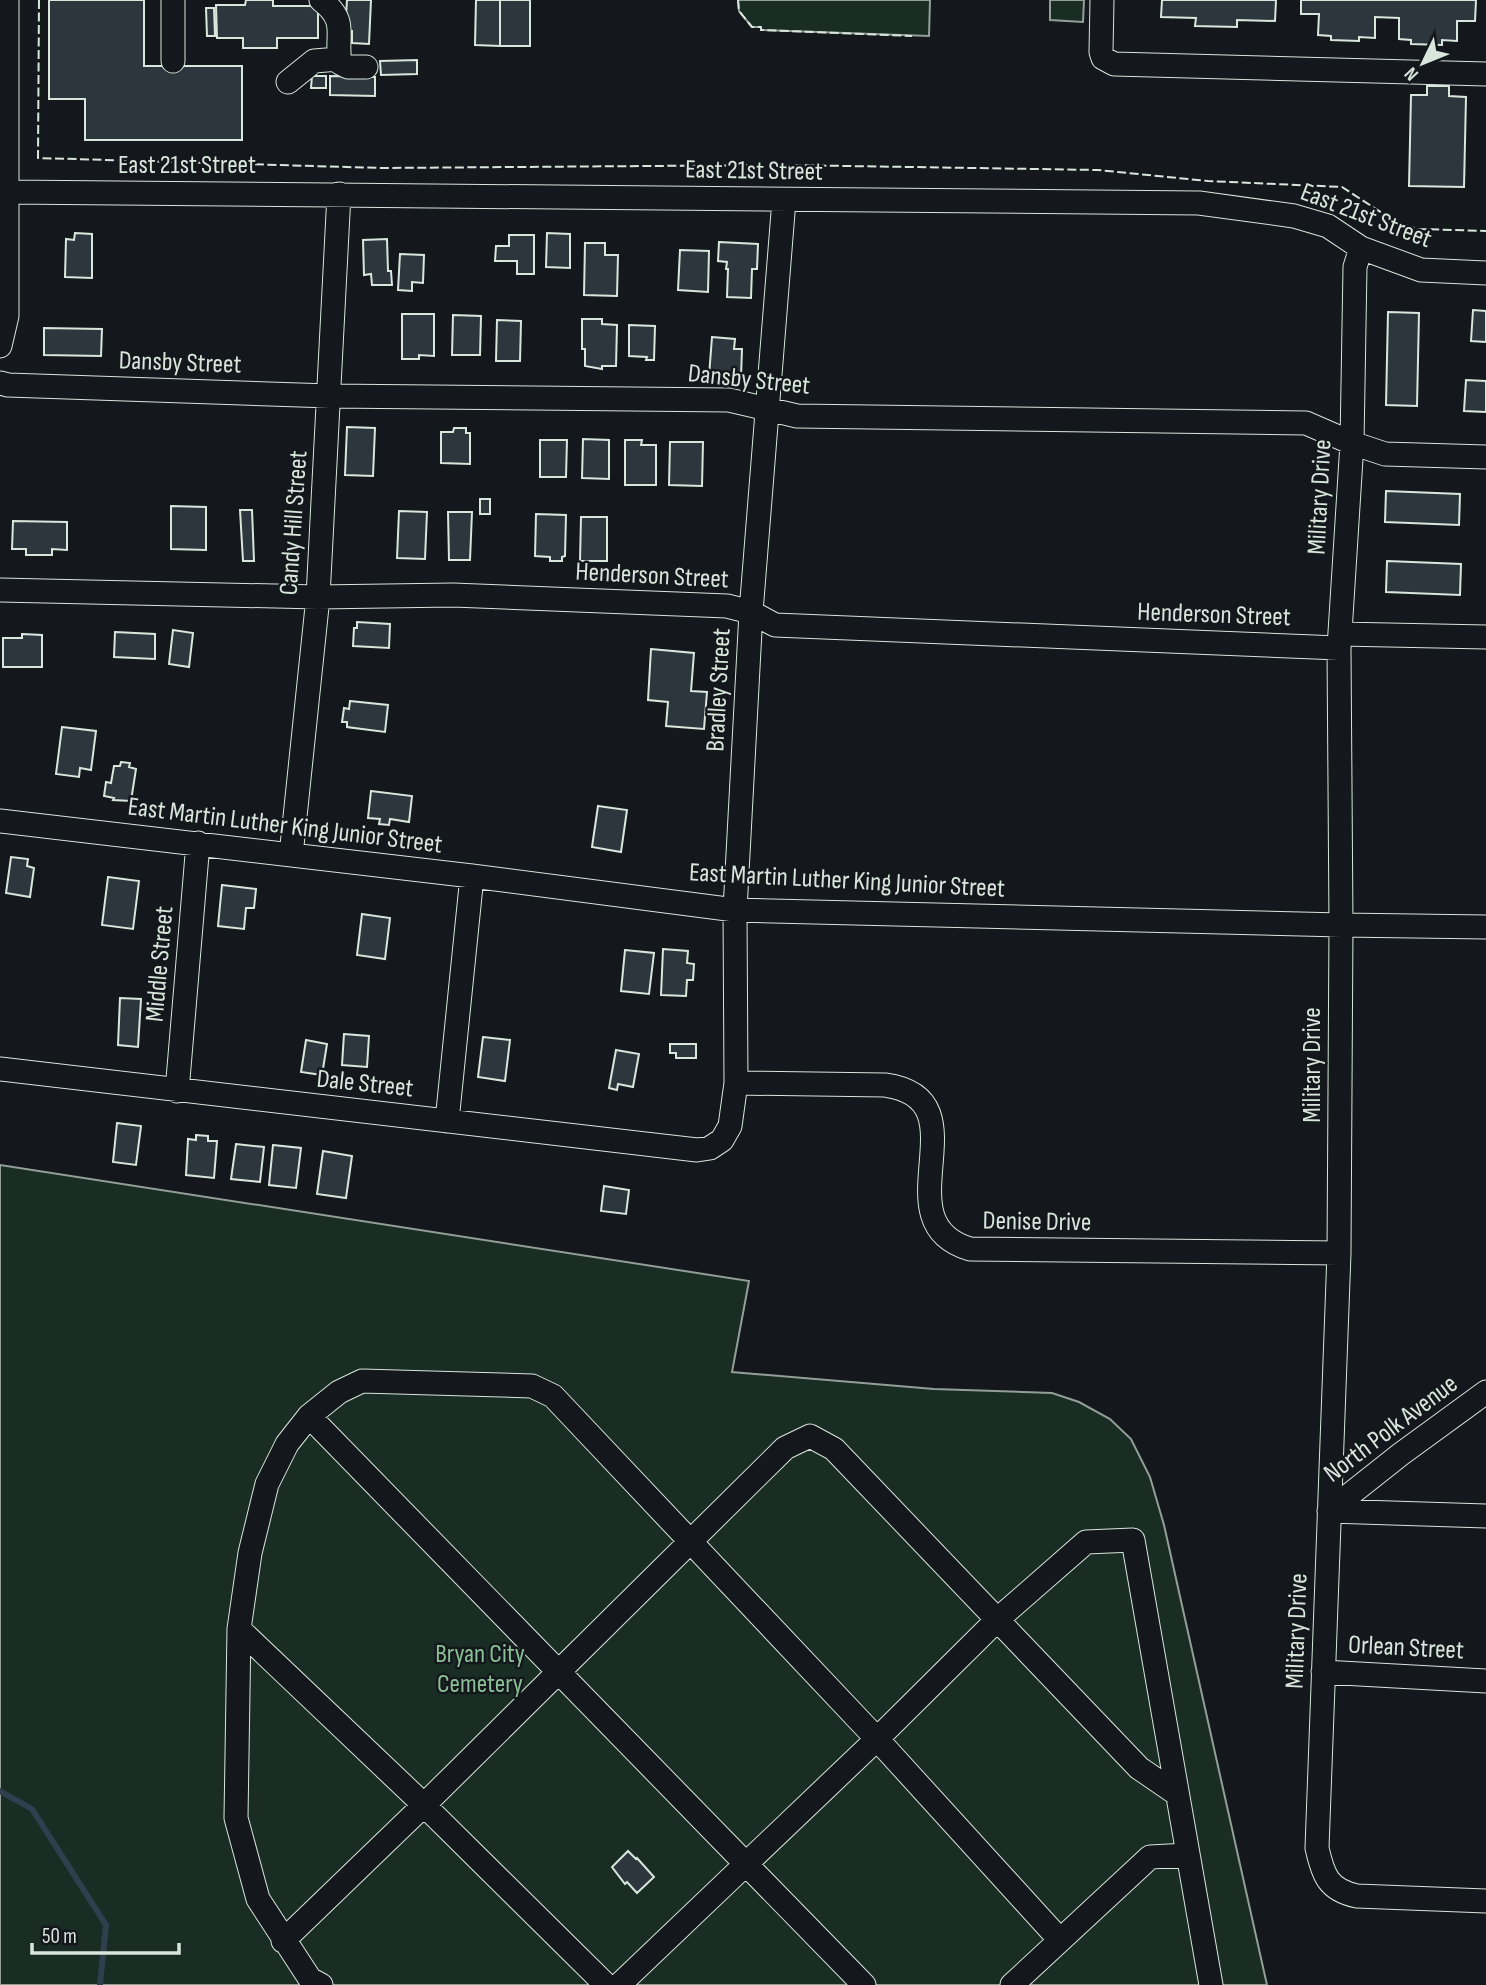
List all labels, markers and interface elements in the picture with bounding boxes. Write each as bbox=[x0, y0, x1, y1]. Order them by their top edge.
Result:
north arrow bbox=[1388, 28, 1458, 98]
text: N bbox=[1400, 62, 1424, 85]
street label: East 21st Street bbox=[118, 150, 256, 181]
street label: East 21st Street bbox=[685, 154, 823, 188]
street label: East 21st Street bbox=[1296, 177, 1436, 255]
street label: Dansby Street bbox=[118, 345, 242, 381]
street label: Dansby Street bbox=[686, 358, 812, 402]
street label: Military Drive bbox=[1301, 438, 1339, 556]
street label: Candy Hill Street bbox=[273, 450, 315, 596]
street label: Henderson Street bbox=[575, 557, 729, 595]
street label: Henderson Street bbox=[1137, 597, 1291, 633]
street label: Bradley Street bbox=[700, 627, 738, 753]
street label: East Martin Luther King Junior Street bbox=[126, 791, 444, 861]
street label: East Martin Luther King Junior Street bbox=[688, 857, 1006, 905]
street label: Middle Street bbox=[139, 905, 181, 1023]
street label: Military Drive bbox=[1297, 1007, 1328, 1123]
street label: Dale Street bbox=[315, 1064, 415, 1104]
street label: Denise Drive bbox=[982, 1206, 1092, 1238]
street label: North Polk Avenue bbox=[1318, 1369, 1464, 1489]
street label: Military Drive bbox=[1279, 1573, 1315, 1689]
street label: Orlean Street bbox=[1347, 1629, 1465, 1667]
park label: Bryan City Cemetery bbox=[435, 1639, 525, 1700]
scale bar bbox=[32, 1912, 178, 1956]
text: 50 m bbox=[42, 1924, 77, 1949]

